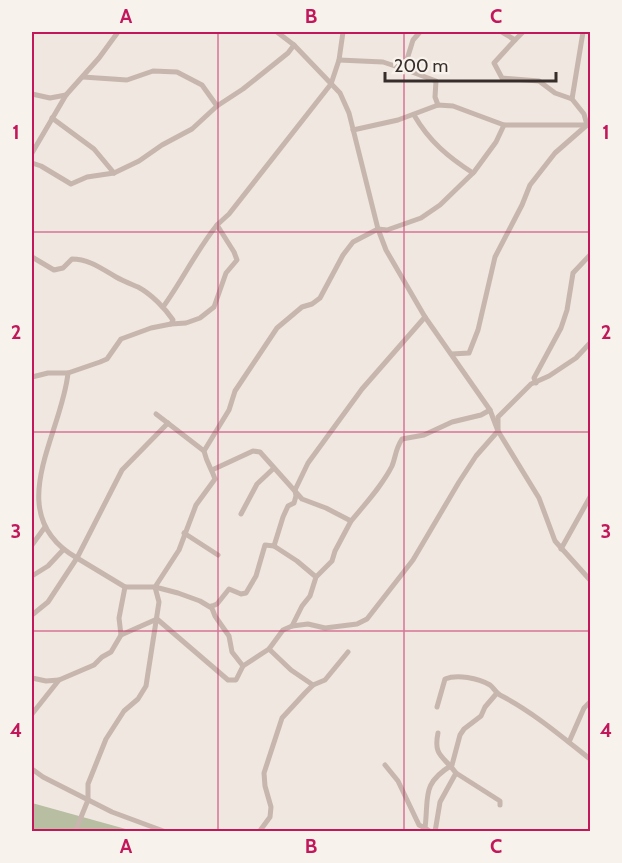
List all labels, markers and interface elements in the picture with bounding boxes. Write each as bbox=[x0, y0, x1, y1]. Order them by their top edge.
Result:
text: A bbox=[120, 4, 133, 28]
text: B bbox=[305, 4, 317, 28]
text: C bbox=[490, 4, 502, 28]
scale bar bbox=[385, 45, 556, 83]
text: 200 m bbox=[394, 55, 448, 77]
text: 1 bbox=[12, 120, 20, 144]
text: 1 bbox=[602, 120, 610, 144]
text: 2 bbox=[11, 320, 21, 344]
text: 2 bbox=[601, 320, 611, 344]
text: 3 bbox=[11, 519, 21, 543]
text: 3 bbox=[601, 519, 611, 543]
text: 4 bbox=[10, 718, 22, 742]
text: 4 bbox=[600, 718, 612, 742]
text: A bbox=[120, 834, 133, 858]
text: B bbox=[305, 834, 317, 858]
text: C bbox=[490, 834, 502, 858]

